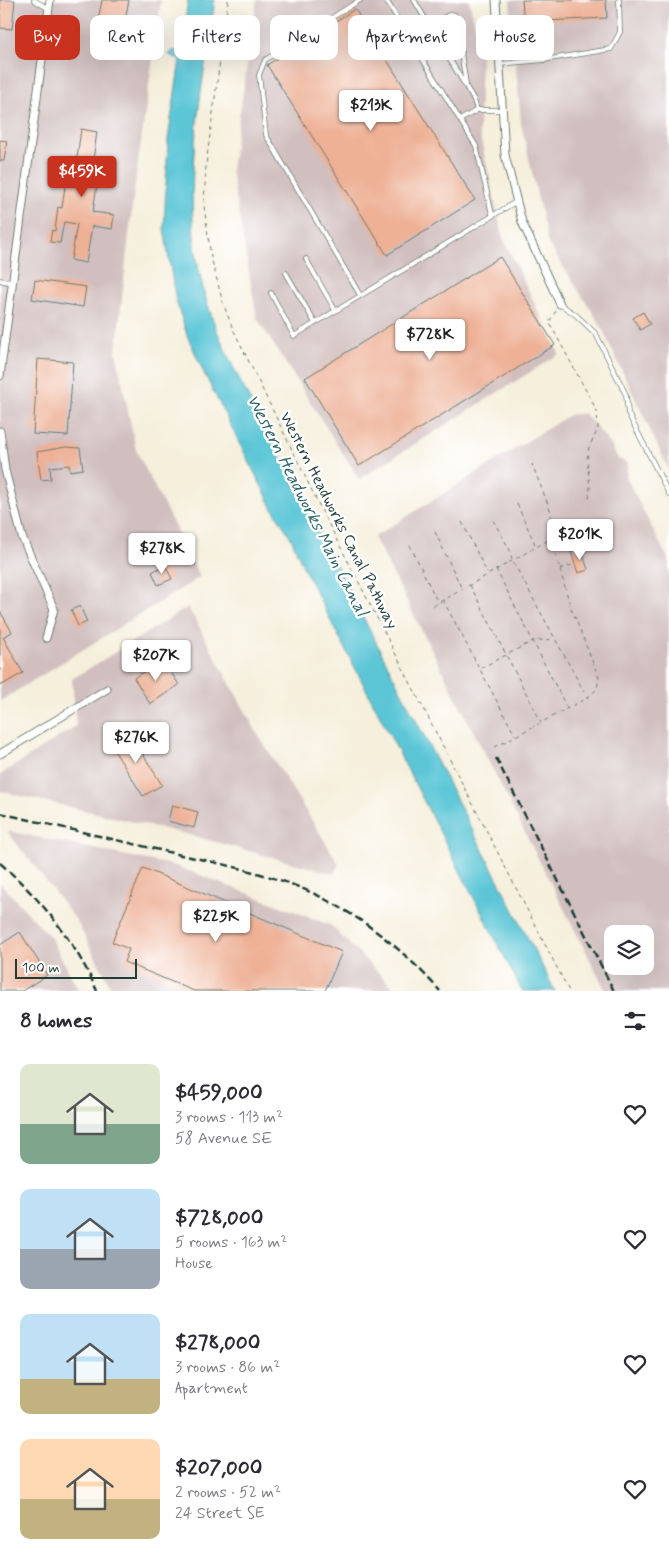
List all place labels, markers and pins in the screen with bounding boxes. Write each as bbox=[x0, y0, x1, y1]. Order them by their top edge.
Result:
pin: $213K bbox=[336, 90, 406, 132]
pin: $459K bbox=[47, 156, 117, 198]
pin: $728K bbox=[395, 318, 465, 361]
pin: $201K bbox=[545, 518, 615, 561]
pin: $278K bbox=[127, 532, 197, 575]
pin: $207K bbox=[121, 640, 191, 682]
pin: $276K bbox=[101, 722, 171, 764]
pin: $225K bbox=[181, 900, 251, 943]

